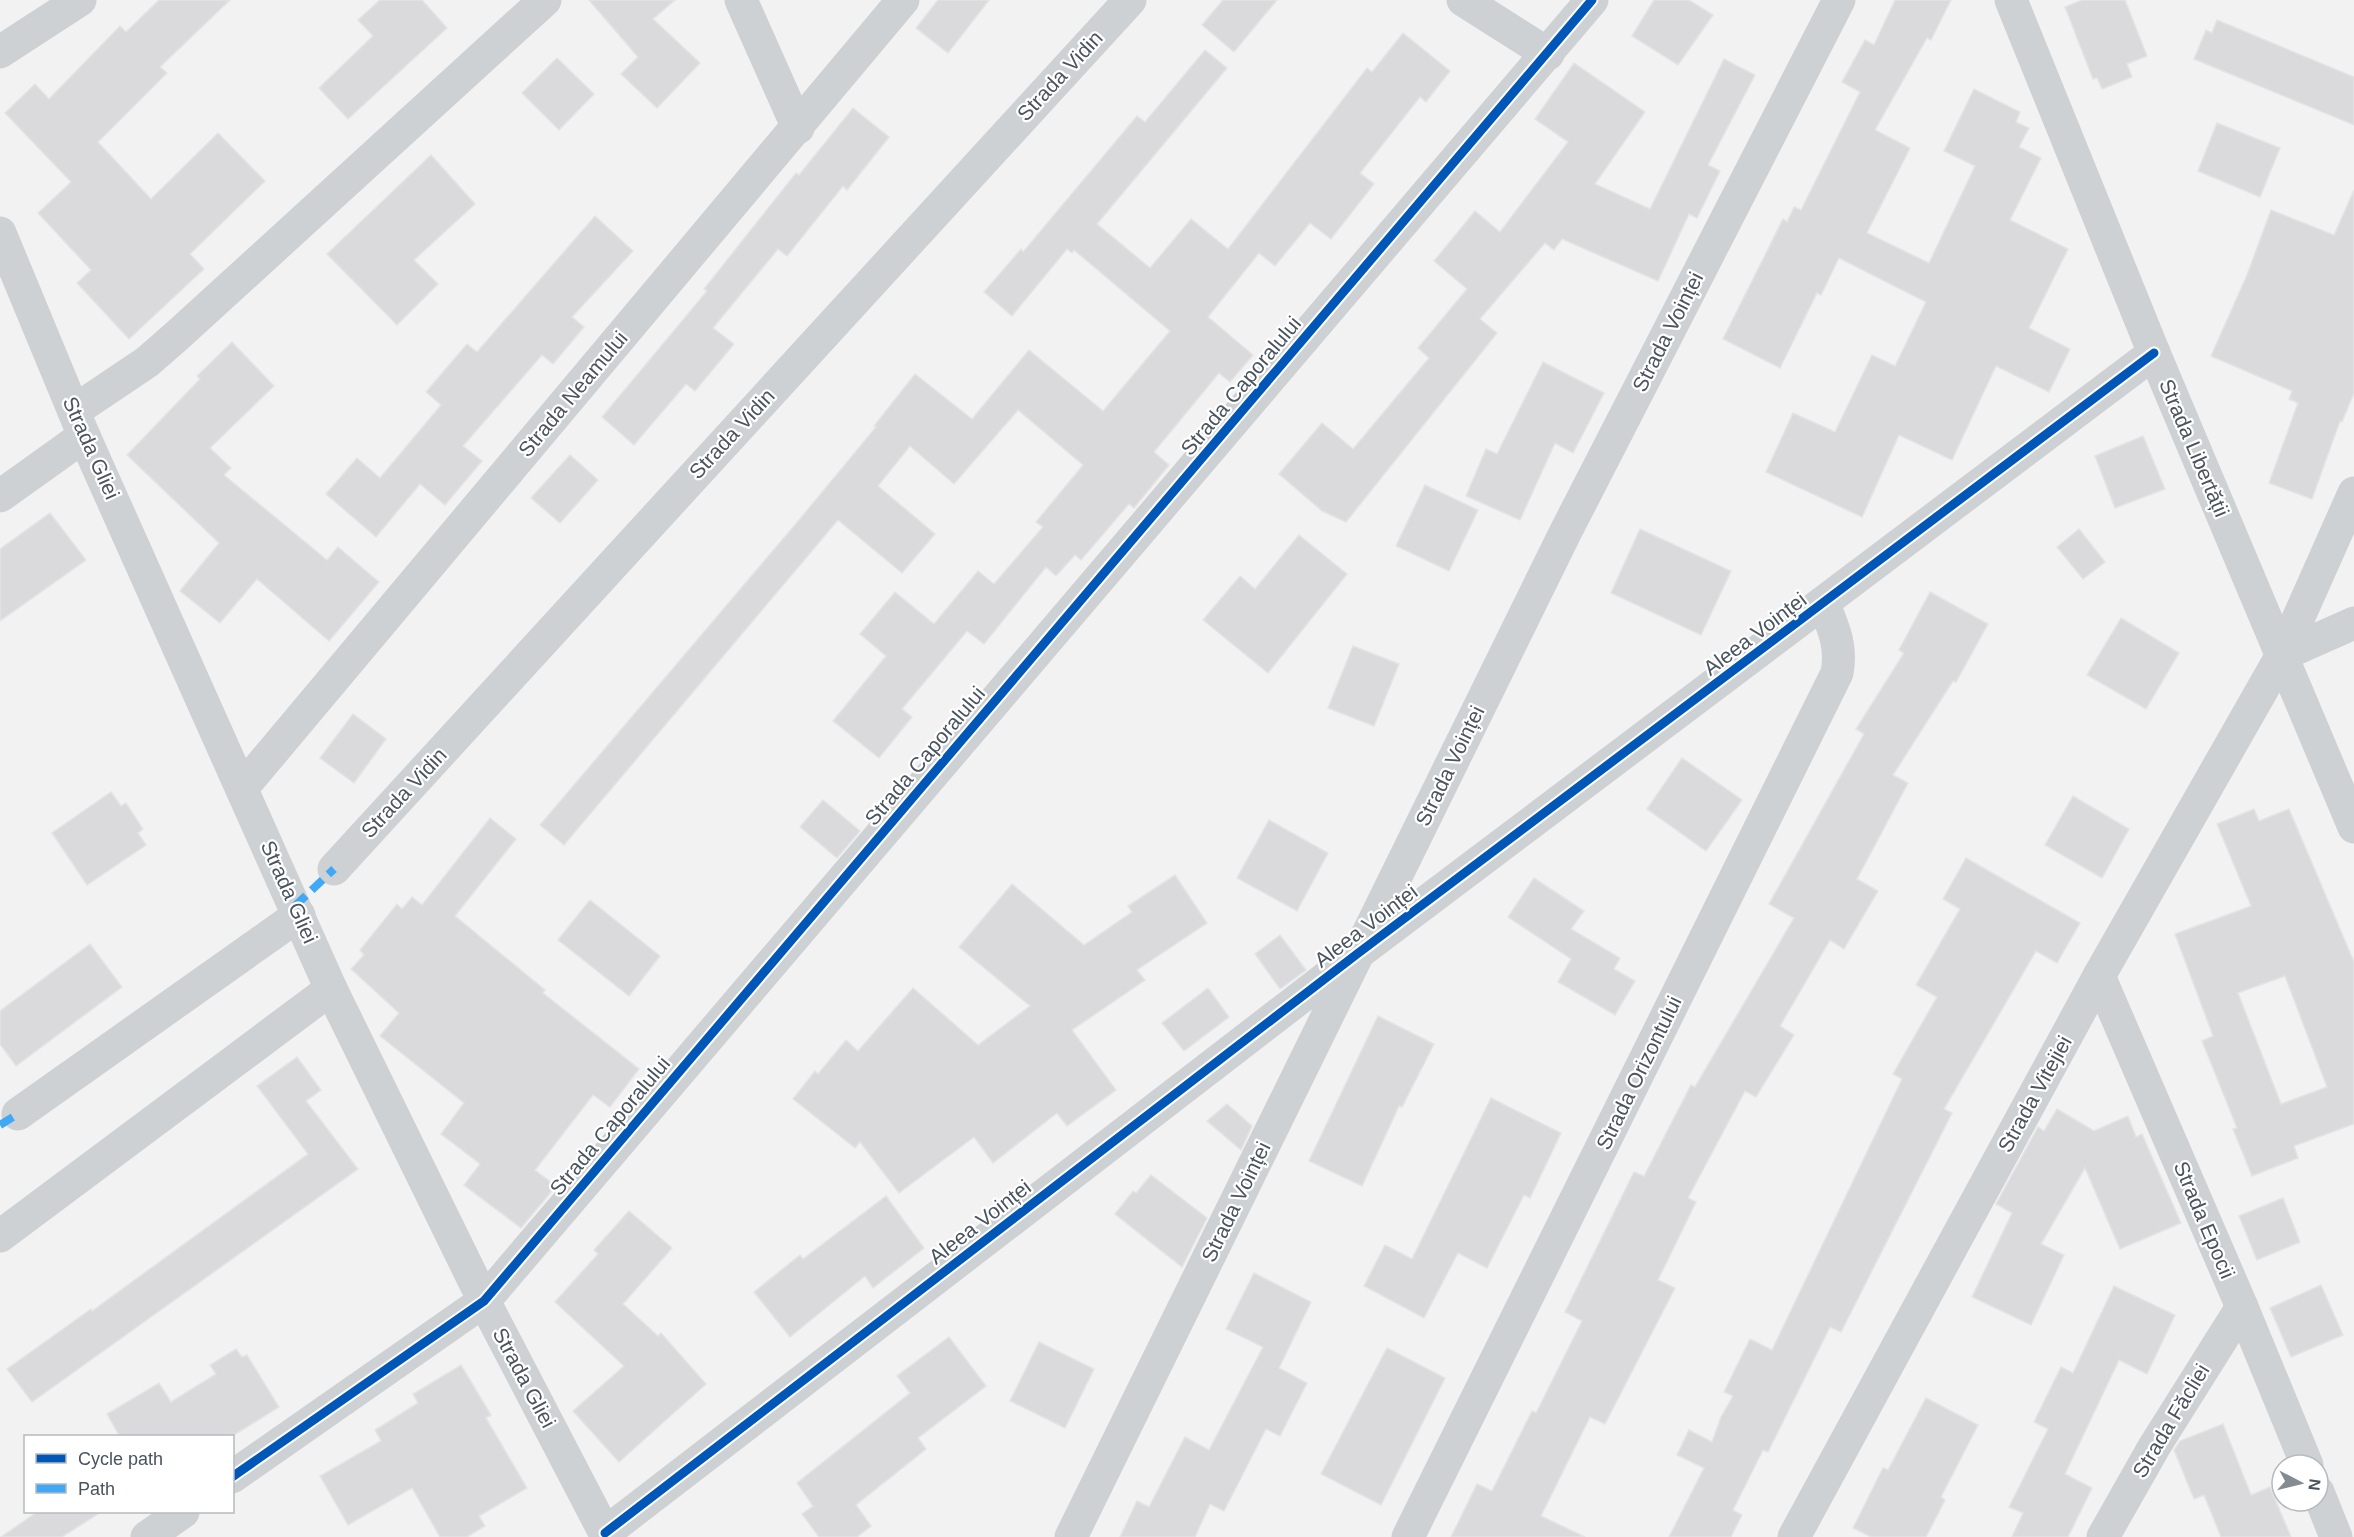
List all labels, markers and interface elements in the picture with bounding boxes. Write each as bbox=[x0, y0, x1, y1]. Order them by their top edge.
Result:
street label: Strada Vidin bbox=[1012, 26, 1107, 125]
street label: Strada Voinței bbox=[1628, 268, 1707, 395]
street label: Strada Caporalului bbox=[1176, 312, 1305, 460]
street label: Strada Neamului bbox=[514, 326, 632, 461]
street label: Strada Libertății bbox=[2155, 376, 2234, 520]
street label: Strada Vidin bbox=[684, 384, 779, 483]
street label: Strada Gliei bbox=[59, 393, 124, 503]
street label: Aleea Voinței bbox=[1699, 588, 1811, 680]
street label: Strada Caporalului bbox=[860, 682, 989, 830]
street label: Strada Voinței bbox=[1411, 702, 1489, 830]
street label: Strada Vidin bbox=[356, 743, 451, 842]
street label: Strada Gliei bbox=[257, 837, 322, 947]
street label: Aleea Voinței bbox=[1310, 880, 1422, 972]
street label: Strada Orizontului bbox=[1591, 992, 1686, 1153]
street label: Strada Vitejiei bbox=[1993, 1032, 2076, 1156]
street label: Strada Caporalului bbox=[545, 1052, 674, 1200]
street label: Strada Voinței bbox=[1197, 1138, 1275, 1266]
street label: Strada Epocii bbox=[2169, 1158, 2239, 1282]
street label: Aleea Voinței bbox=[924, 1175, 1035, 1268]
street label: Strada Gliei bbox=[489, 1324, 560, 1432]
street label: Strada Făcliei bbox=[2128, 1360, 2213, 1482]
legend bbox=[24, 1435, 234, 1513]
text: Cycle path bbox=[78, 1449, 163, 1469]
north arrow bbox=[2270, 1453, 2330, 1513]
text: N bbox=[2305, 1478, 2324, 1492]
text: Path bbox=[78, 1479, 115, 1499]

